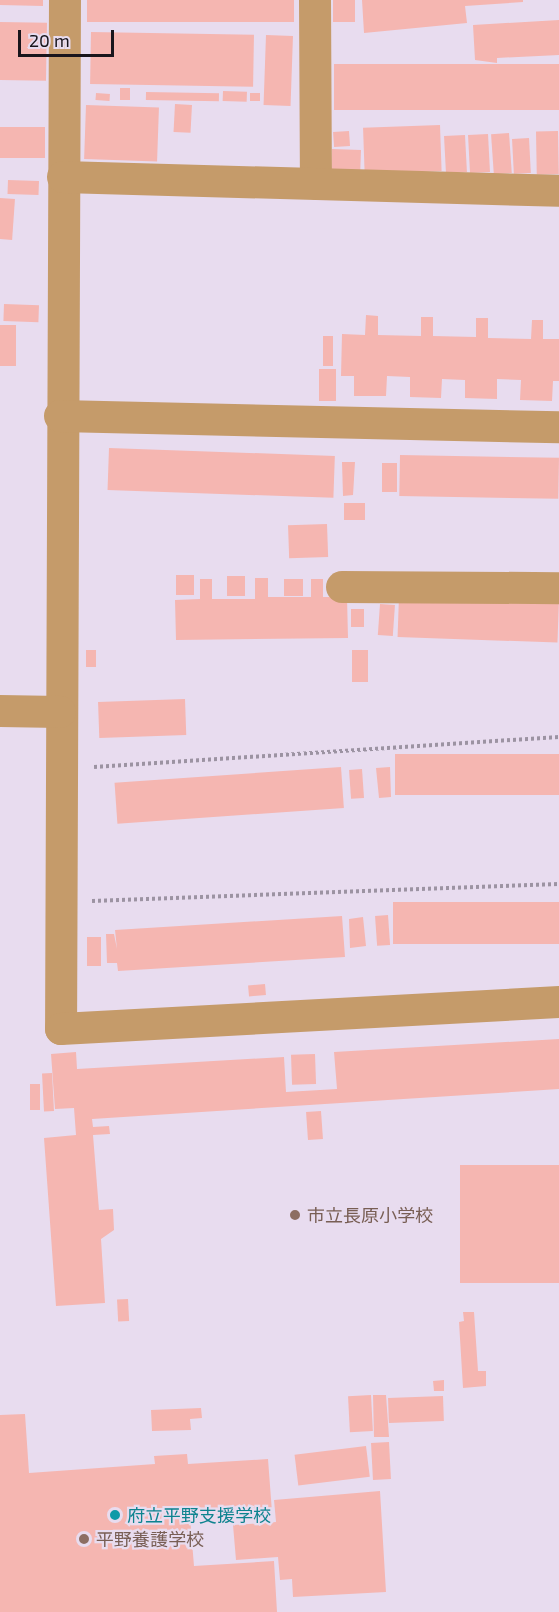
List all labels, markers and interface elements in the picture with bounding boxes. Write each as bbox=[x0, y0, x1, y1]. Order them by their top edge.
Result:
scale bar bbox=[21, 18, 117, 56]
text: 20 m bbox=[29, 29, 70, 51]
place label: 市立長原小学校 bbox=[307, 1204, 433, 1226]
marker: 市立長原小学校 bbox=[288, 1208, 302, 1222]
place label: 府立平野支援学校 bbox=[127, 1504, 271, 1526]
marker: 府立平野支援学校 bbox=[108, 1508, 122, 1522]
place label: 平野養護学校 bbox=[96, 1528, 204, 1550]
marker: 平野養護学校 bbox=[77, 1532, 91, 1546]

